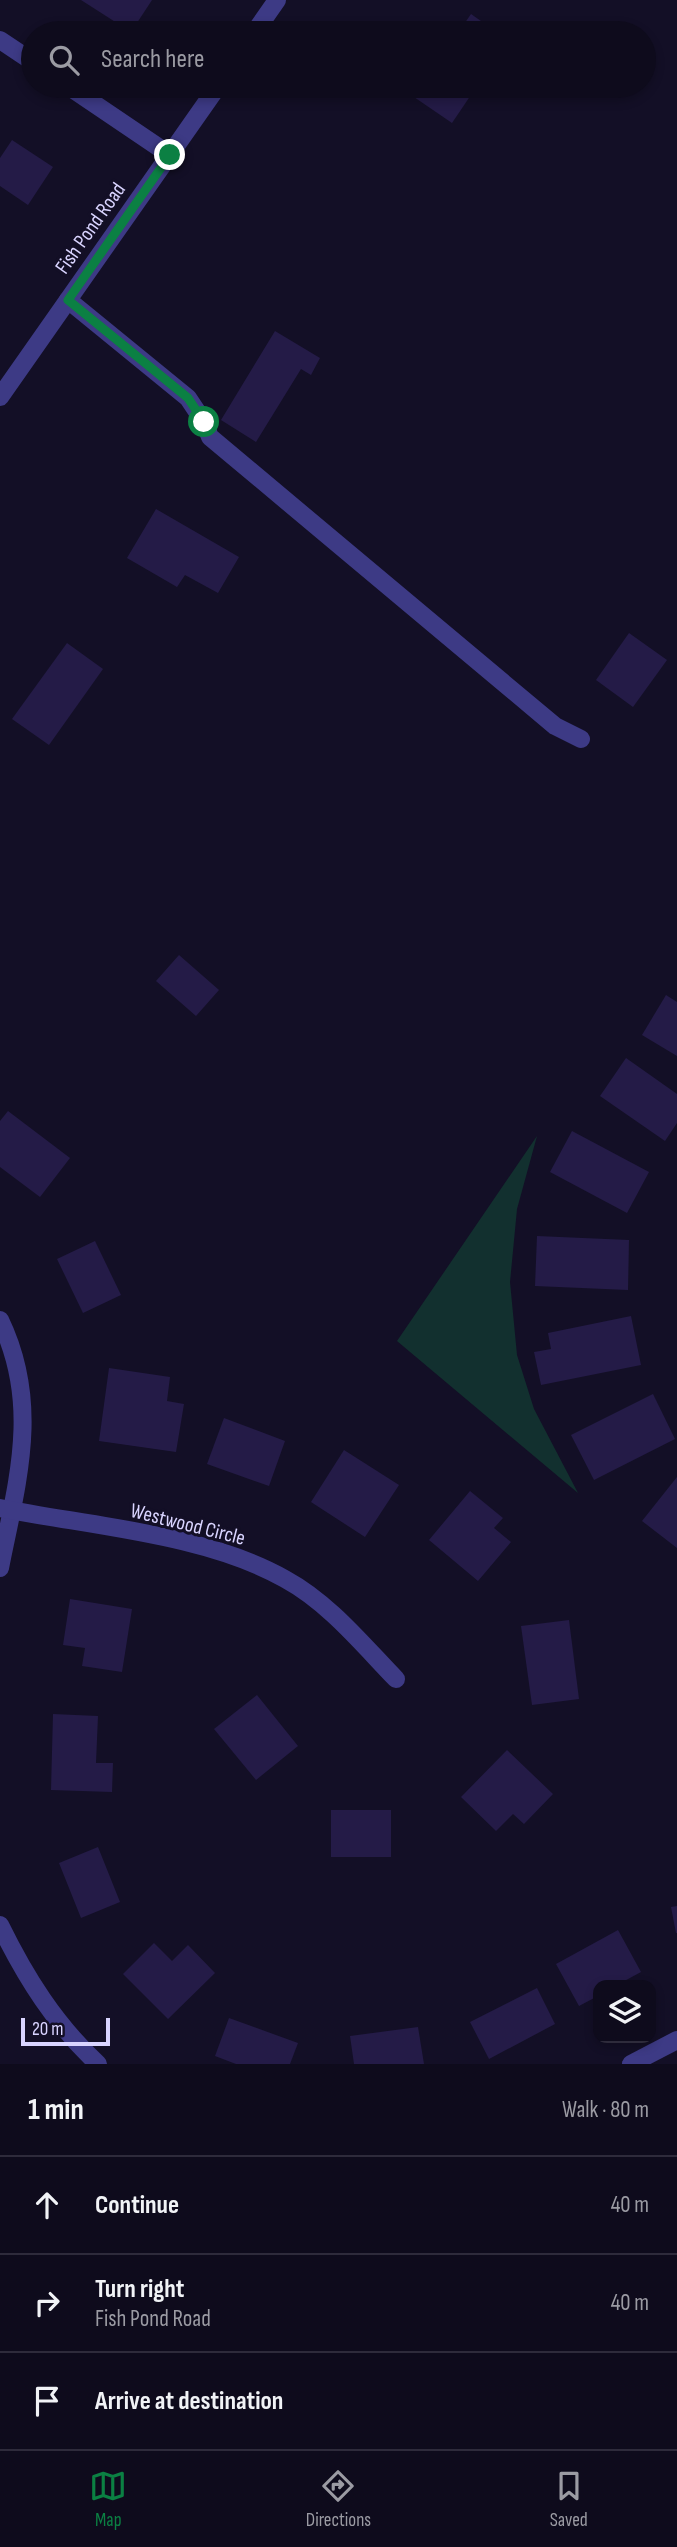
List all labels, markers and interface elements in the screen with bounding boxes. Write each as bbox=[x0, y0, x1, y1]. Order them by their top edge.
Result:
search box bbox=[21, 21, 656, 98]
icon: search bbox=[45, 41, 83, 79]
text: Search here bbox=[101, 44, 204, 75]
route end bbox=[154, 139, 185, 170]
street label: Fish Pond Road bbox=[50, 178, 131, 279]
route start bbox=[188, 406, 219, 437]
street label: Westwood Circle bbox=[128, 1498, 248, 1551]
map controls bbox=[593, 1980, 656, 2043]
button: layers bbox=[593, 1980, 656, 2043]
scale bar bbox=[21, 2015, 110, 2047]
text: 20 m bbox=[32, 2018, 64, 2041]
text: 1 min bbox=[28, 2092, 84, 2128]
text: Walk · 80 m bbox=[562, 2096, 649, 2124]
icon: ahead bbox=[28, 2186, 66, 2224]
text: Continue bbox=[95, 2190, 179, 2221]
text: 40 m bbox=[611, 2191, 649, 2219]
text: Turn right bbox=[95, 2274, 184, 2305]
icon: right bbox=[28, 2284, 66, 2322]
text: 40 m bbox=[611, 2289, 649, 2317]
text: Fish Pond Road bbox=[95, 2305, 211, 2333]
icon: arrive bbox=[28, 2382, 66, 2420]
text: Arrive at destination bbox=[95, 2386, 283, 2417]
tab: Map bbox=[89, 2467, 127, 2532]
tab: Directions bbox=[306, 2467, 371, 2532]
tab: Saved bbox=[550, 2467, 588, 2532]

